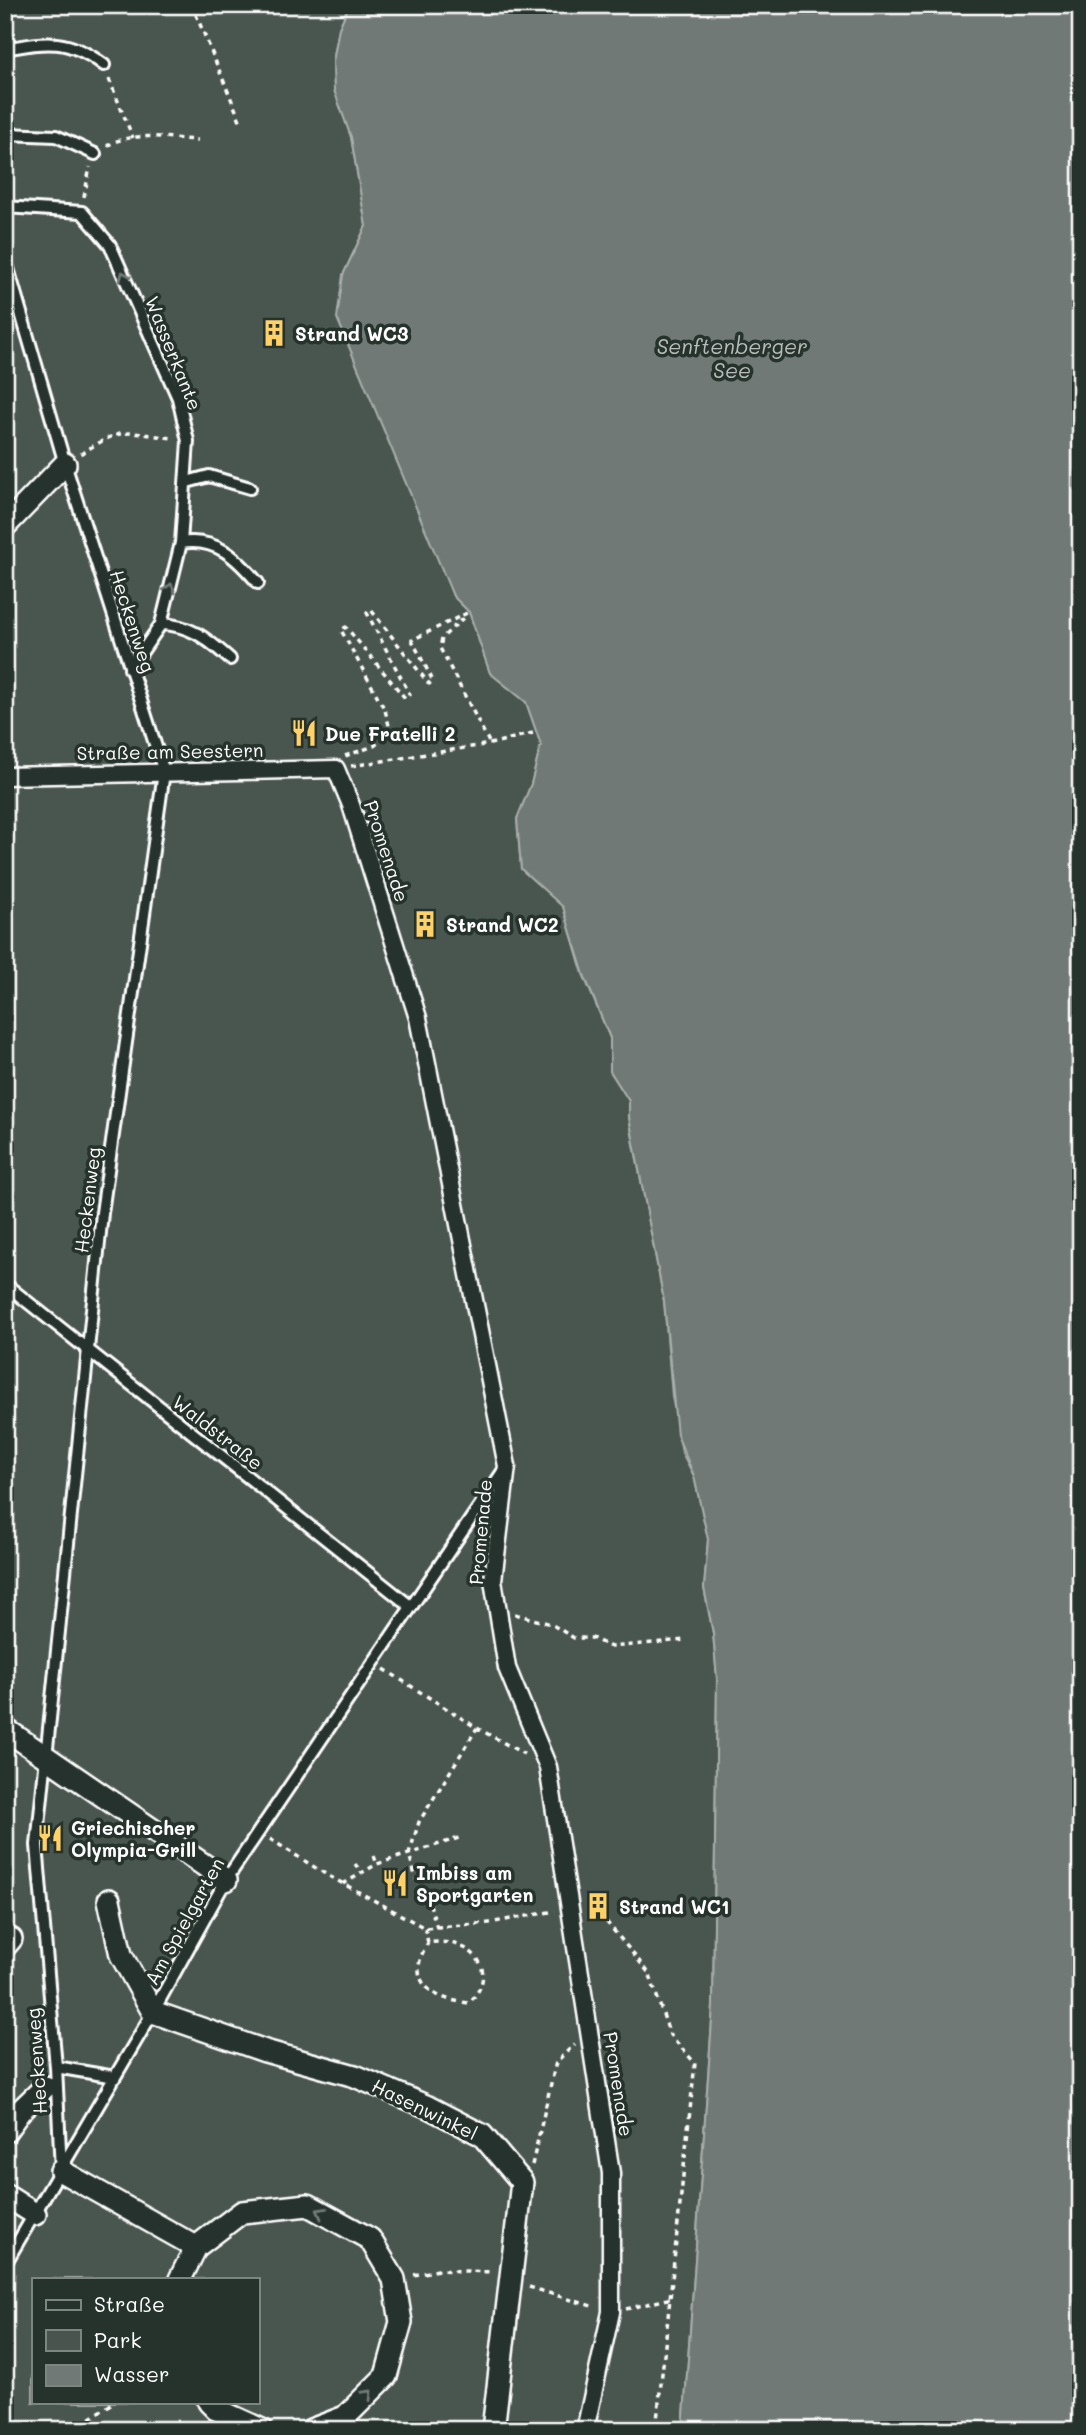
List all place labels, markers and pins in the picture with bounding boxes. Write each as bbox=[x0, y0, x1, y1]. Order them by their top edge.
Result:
building icon: Strand WC3 bbox=[259, 318, 289, 348]
place label: Strand WC3 bbox=[295, 321, 408, 346]
restaurant icon: Due Fratelli 2 bbox=[289, 718, 319, 748]
place label: Due Fratelli 2 bbox=[325, 721, 455, 746]
building icon: Strand WC2 bbox=[410, 909, 440, 939]
place label: Strand WC2 bbox=[446, 912, 559, 937]
place label: Griechischer Olympia-Grill bbox=[71, 1815, 196, 1862]
restaurant icon: Griechischer Olympia-Grill bbox=[35, 1823, 65, 1853]
place label: Imbiss am Sportgarten bbox=[416, 1860, 533, 1907]
restaurant icon: Imbiss am Sportgarten bbox=[380, 1868, 410, 1898]
building icon: Strand WC1 bbox=[583, 1891, 613, 1921]
place label: Strand WC1 bbox=[619, 1894, 729, 1919]

